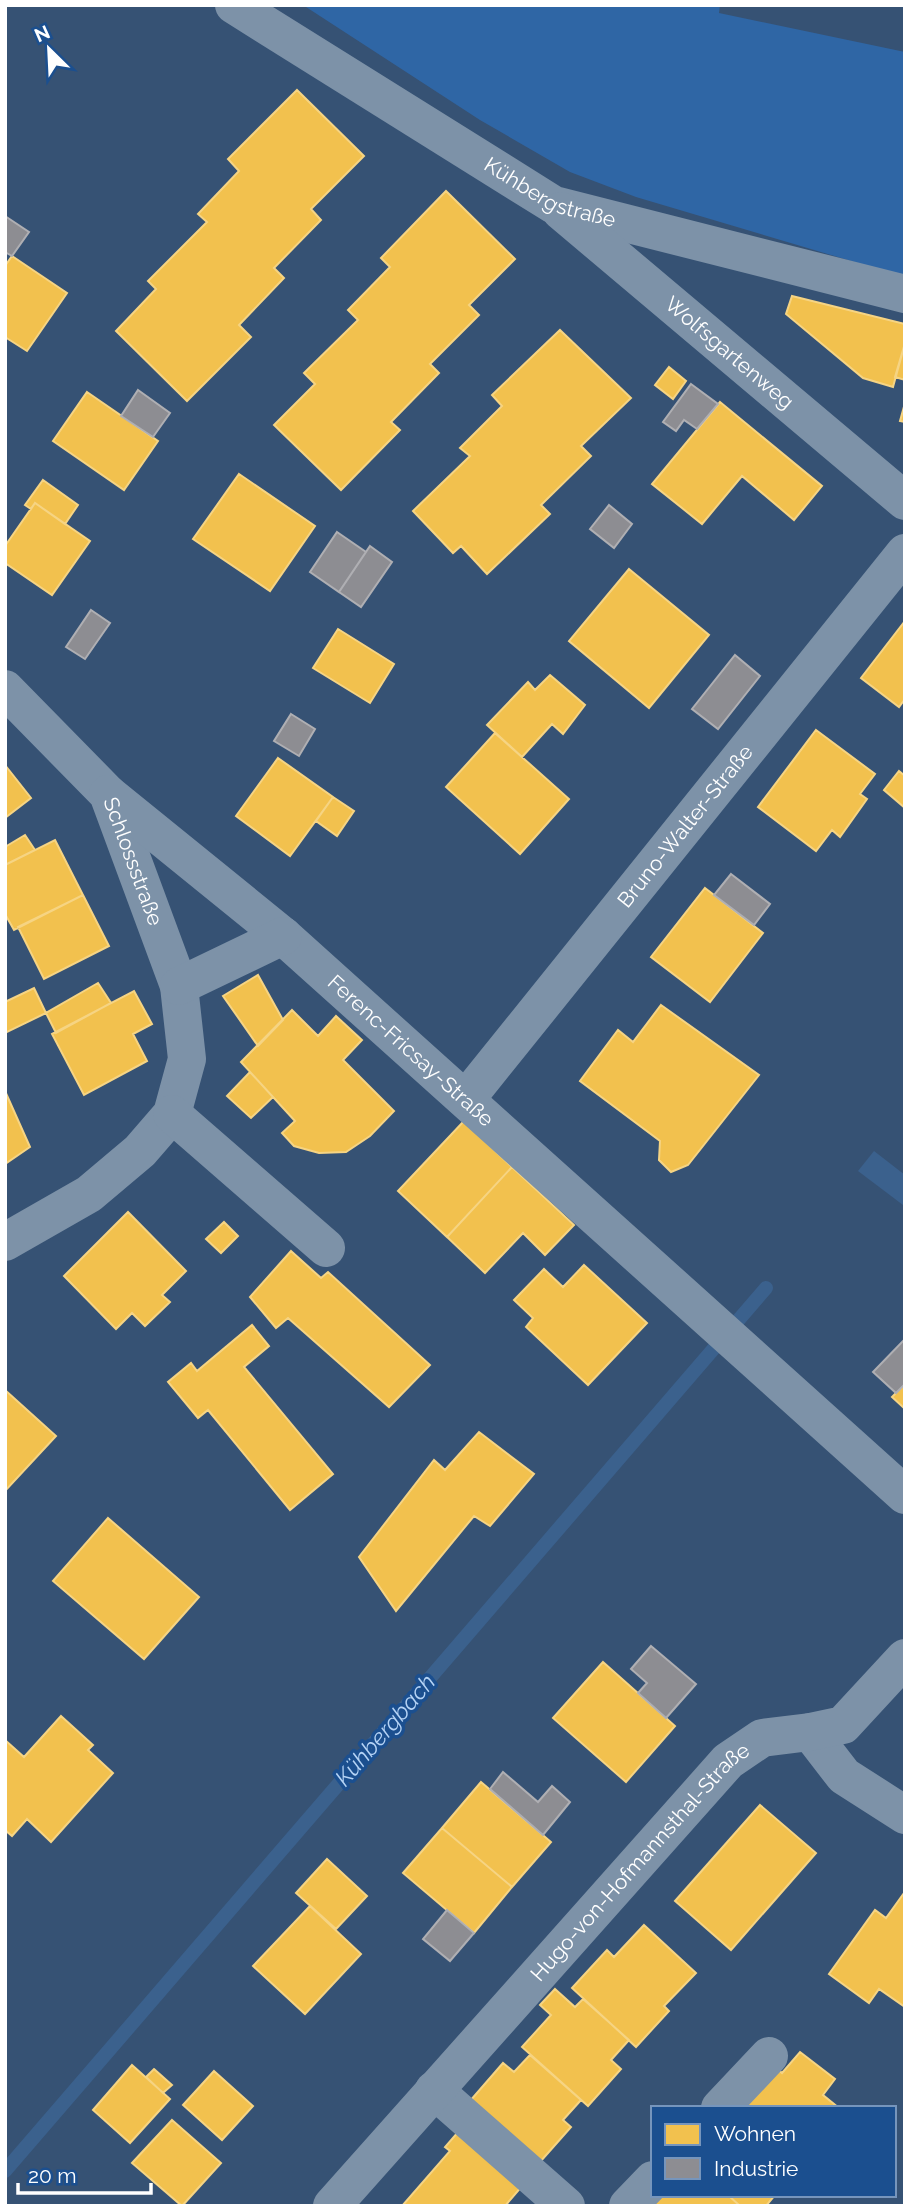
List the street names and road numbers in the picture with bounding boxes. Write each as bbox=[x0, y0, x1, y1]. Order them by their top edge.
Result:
street label: Kühbergstraße bbox=[480, 152, 618, 232]
street label: Wolfsgartenweg bbox=[660, 291, 799, 414]
street label: Bruno-Walter-Straße bbox=[612, 739, 758, 912]
street label: Schlossstraße bbox=[98, 794, 169, 929]
street label: Ferenc-Fricsay-Straße bbox=[323, 969, 499, 1131]
street label: Hugo-von-Hofmannsthal-Straße bbox=[525, 1737, 754, 1986]

